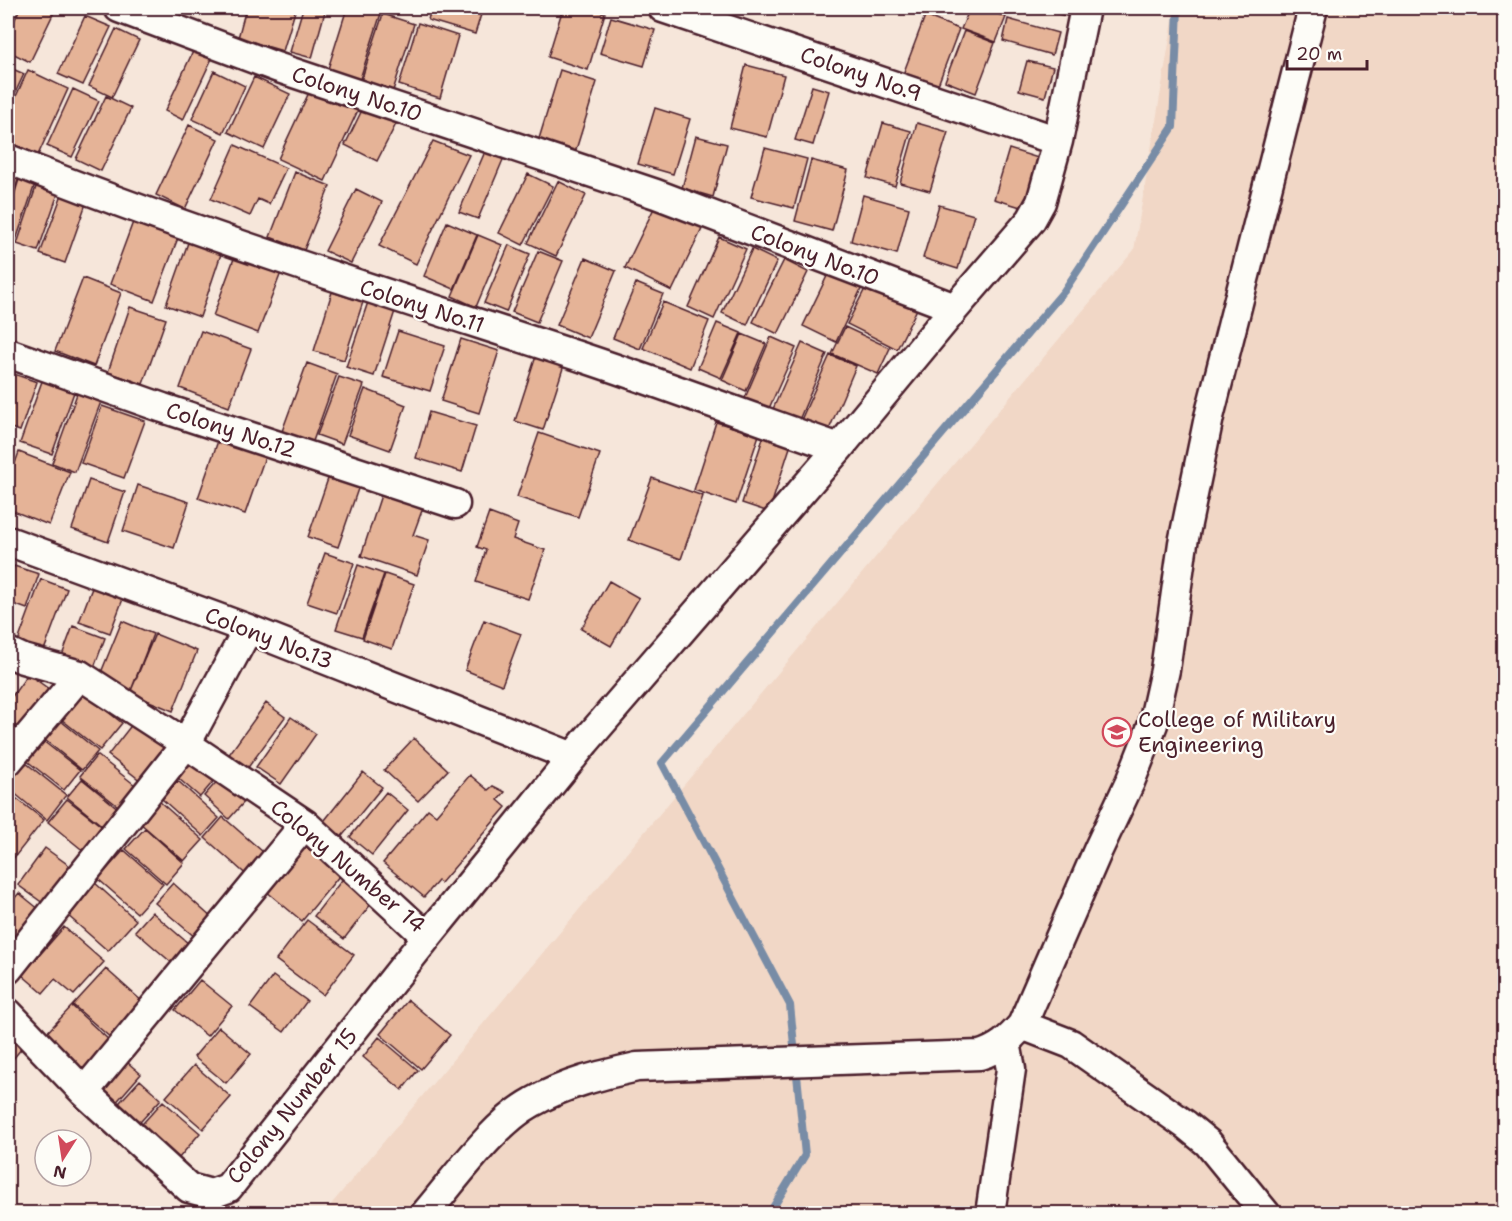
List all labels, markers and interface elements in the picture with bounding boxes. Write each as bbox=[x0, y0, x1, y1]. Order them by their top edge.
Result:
scale bar bbox=[1287, 33, 1366, 71]
street label: Colony No.9 bbox=[796, 40, 926, 108]
text: 20 m bbox=[1296, 42, 1342, 66]
street label: Colony No.10 bbox=[288, 59, 426, 129]
street label: Colony No.10 bbox=[747, 217, 883, 293]
street label: Colony No.11 bbox=[356, 272, 488, 340]
street label: Colony No.12 bbox=[162, 395, 300, 465]
street label: Colony No.13 bbox=[201, 600, 337, 676]
place label: College of Military Engineering bbox=[1138, 705, 1336, 759]
school or university icon: College of Military Engineering bbox=[1101, 716, 1133, 748]
street label: Colony Number 14 bbox=[264, 793, 432, 939]
street label: Colony Number 15 bbox=[220, 1022, 364, 1190]
north arrow bbox=[33, 1128, 93, 1188]
text: N bbox=[52, 1161, 68, 1184]

